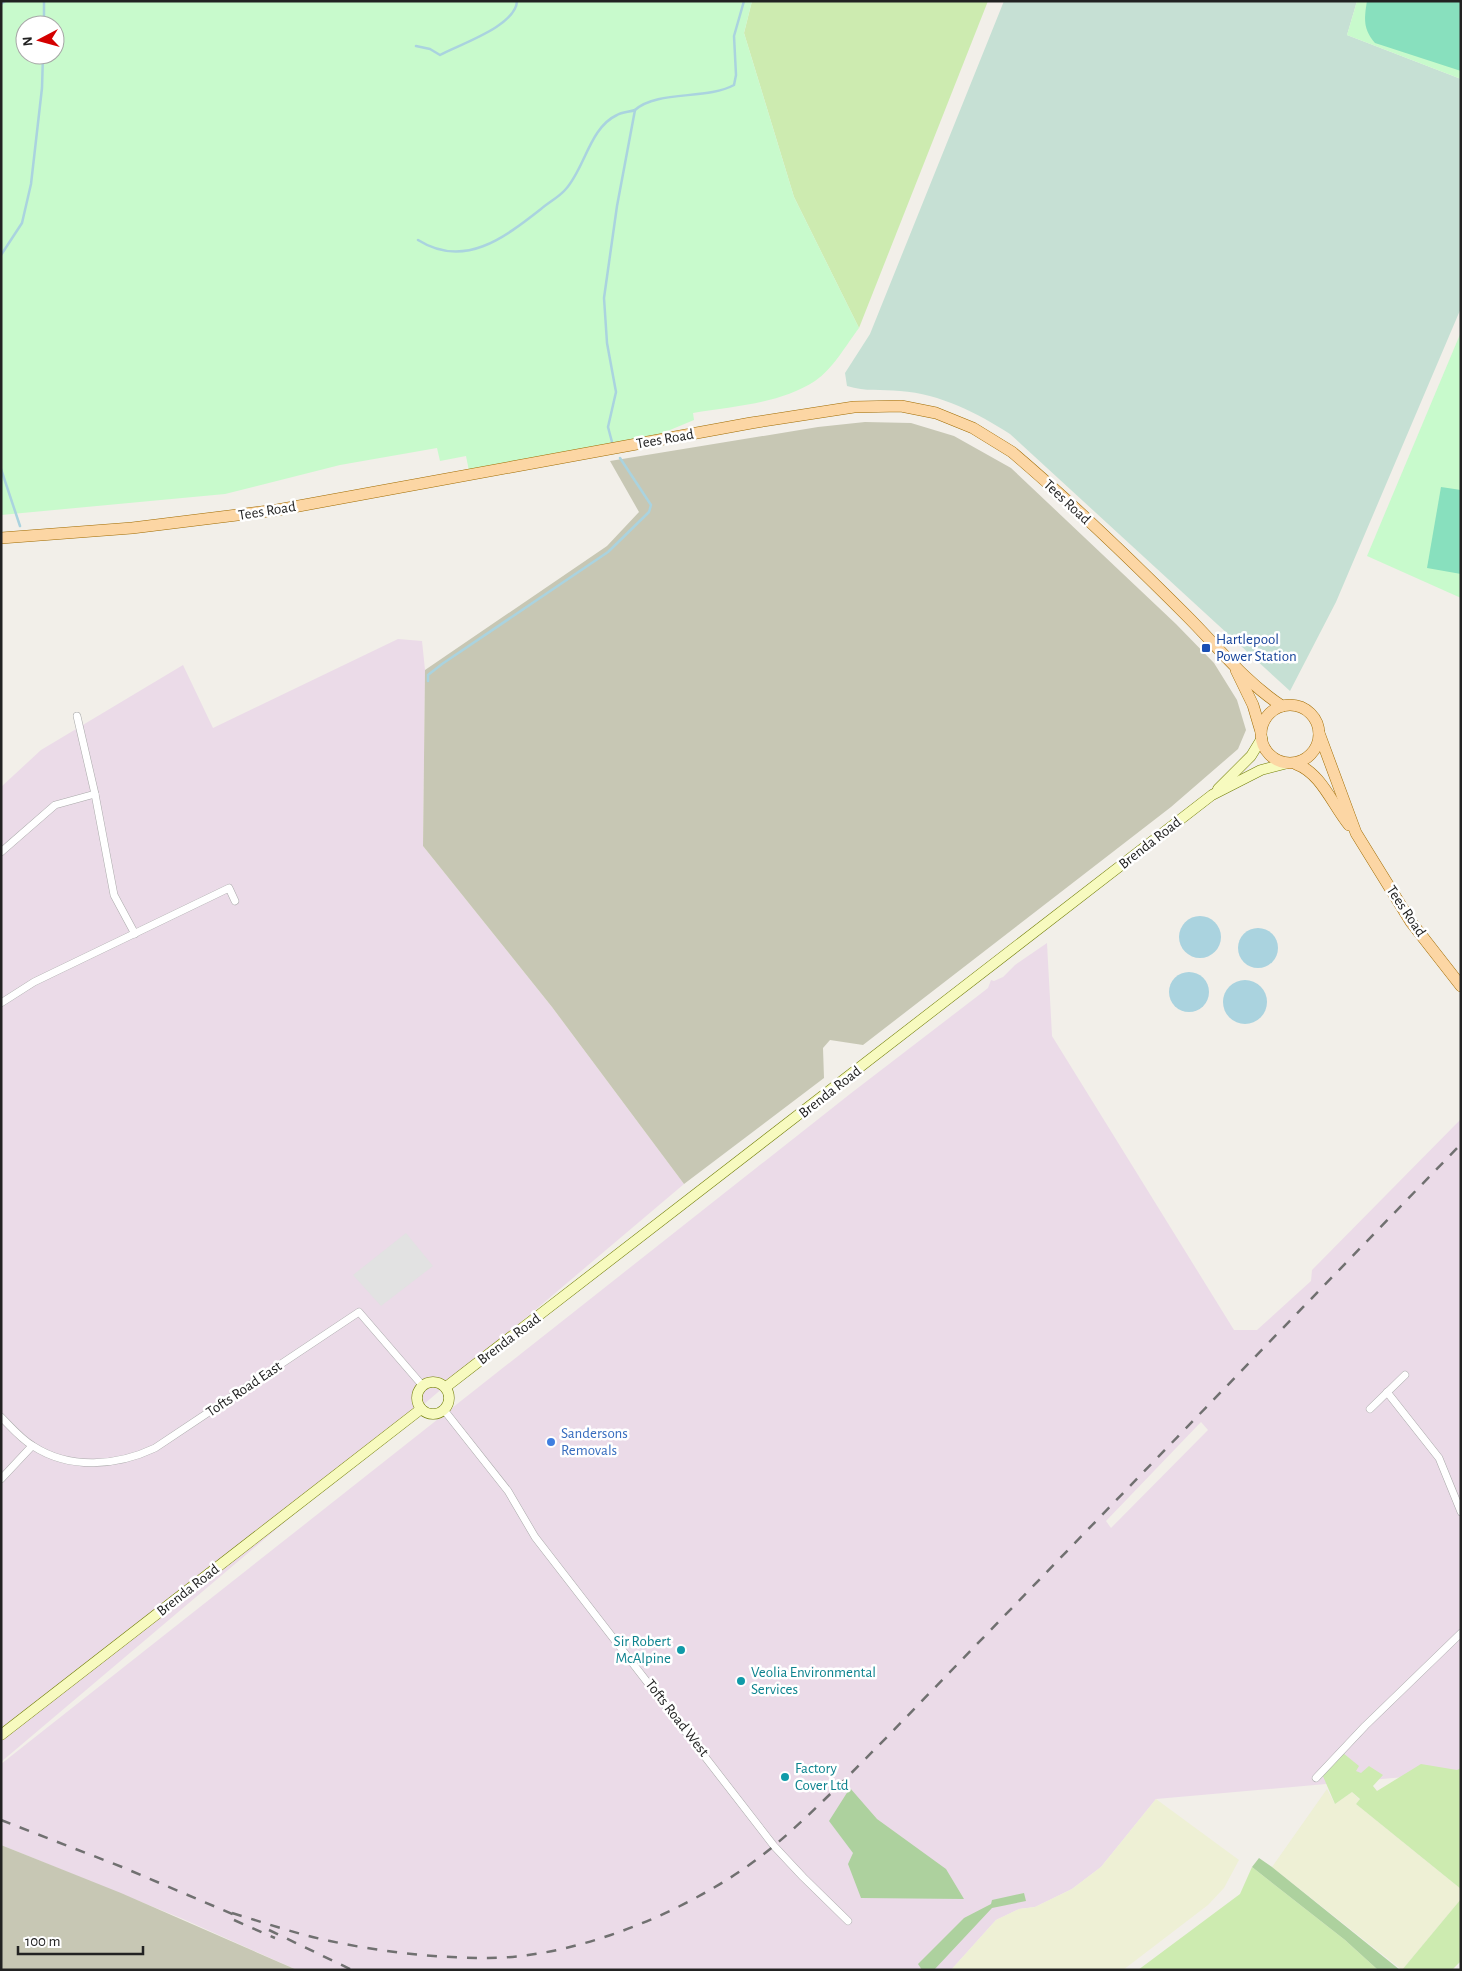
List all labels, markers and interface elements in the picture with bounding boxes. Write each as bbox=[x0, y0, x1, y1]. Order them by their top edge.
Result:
north arrow bbox=[15, 15, 65, 65]
text: N bbox=[21, 36, 36, 47]
street label: Tees Road bbox=[635, 427, 695, 451]
street label: Tees Road bbox=[1041, 477, 1094, 527]
street label: Tees Road bbox=[237, 499, 297, 523]
place label: Hartlepool Power Station bbox=[1216, 632, 1297, 664]
marker: Hartlepool Power Station bbox=[1200, 642, 1212, 654]
street label: Brenda Road bbox=[1116, 814, 1184, 872]
street label: Tees Road bbox=[1384, 883, 1429, 939]
street label: Brenda Road bbox=[796, 1063, 864, 1121]
street label: Brenda Road bbox=[475, 1310, 543, 1367]
street label: Tofts Road East bbox=[204, 1358, 285, 1420]
place label: Sandersons Removals bbox=[561, 1426, 628, 1458]
marker: Sandersons Removals bbox=[545, 1436, 557, 1448]
street label: Brenda Road bbox=[154, 1561, 222, 1619]
place label: Sir Robert McAlpine bbox=[614, 1634, 671, 1666]
marker: Sir Robert McAlpine bbox=[675, 1644, 687, 1656]
place label: Veolia Environmental Services bbox=[751, 1665, 876, 1697]
marker: Veolia Environmental Services bbox=[735, 1675, 747, 1687]
street label: Tofts Road West bbox=[642, 1677, 712, 1760]
place label: Factory Cover Ltd bbox=[795, 1761, 849, 1793]
marker: Factory Cover Ltd bbox=[779, 1771, 791, 1783]
scale bar bbox=[18, 1924, 142, 1956]
text: 100 m bbox=[25, 1934, 60, 1949]

